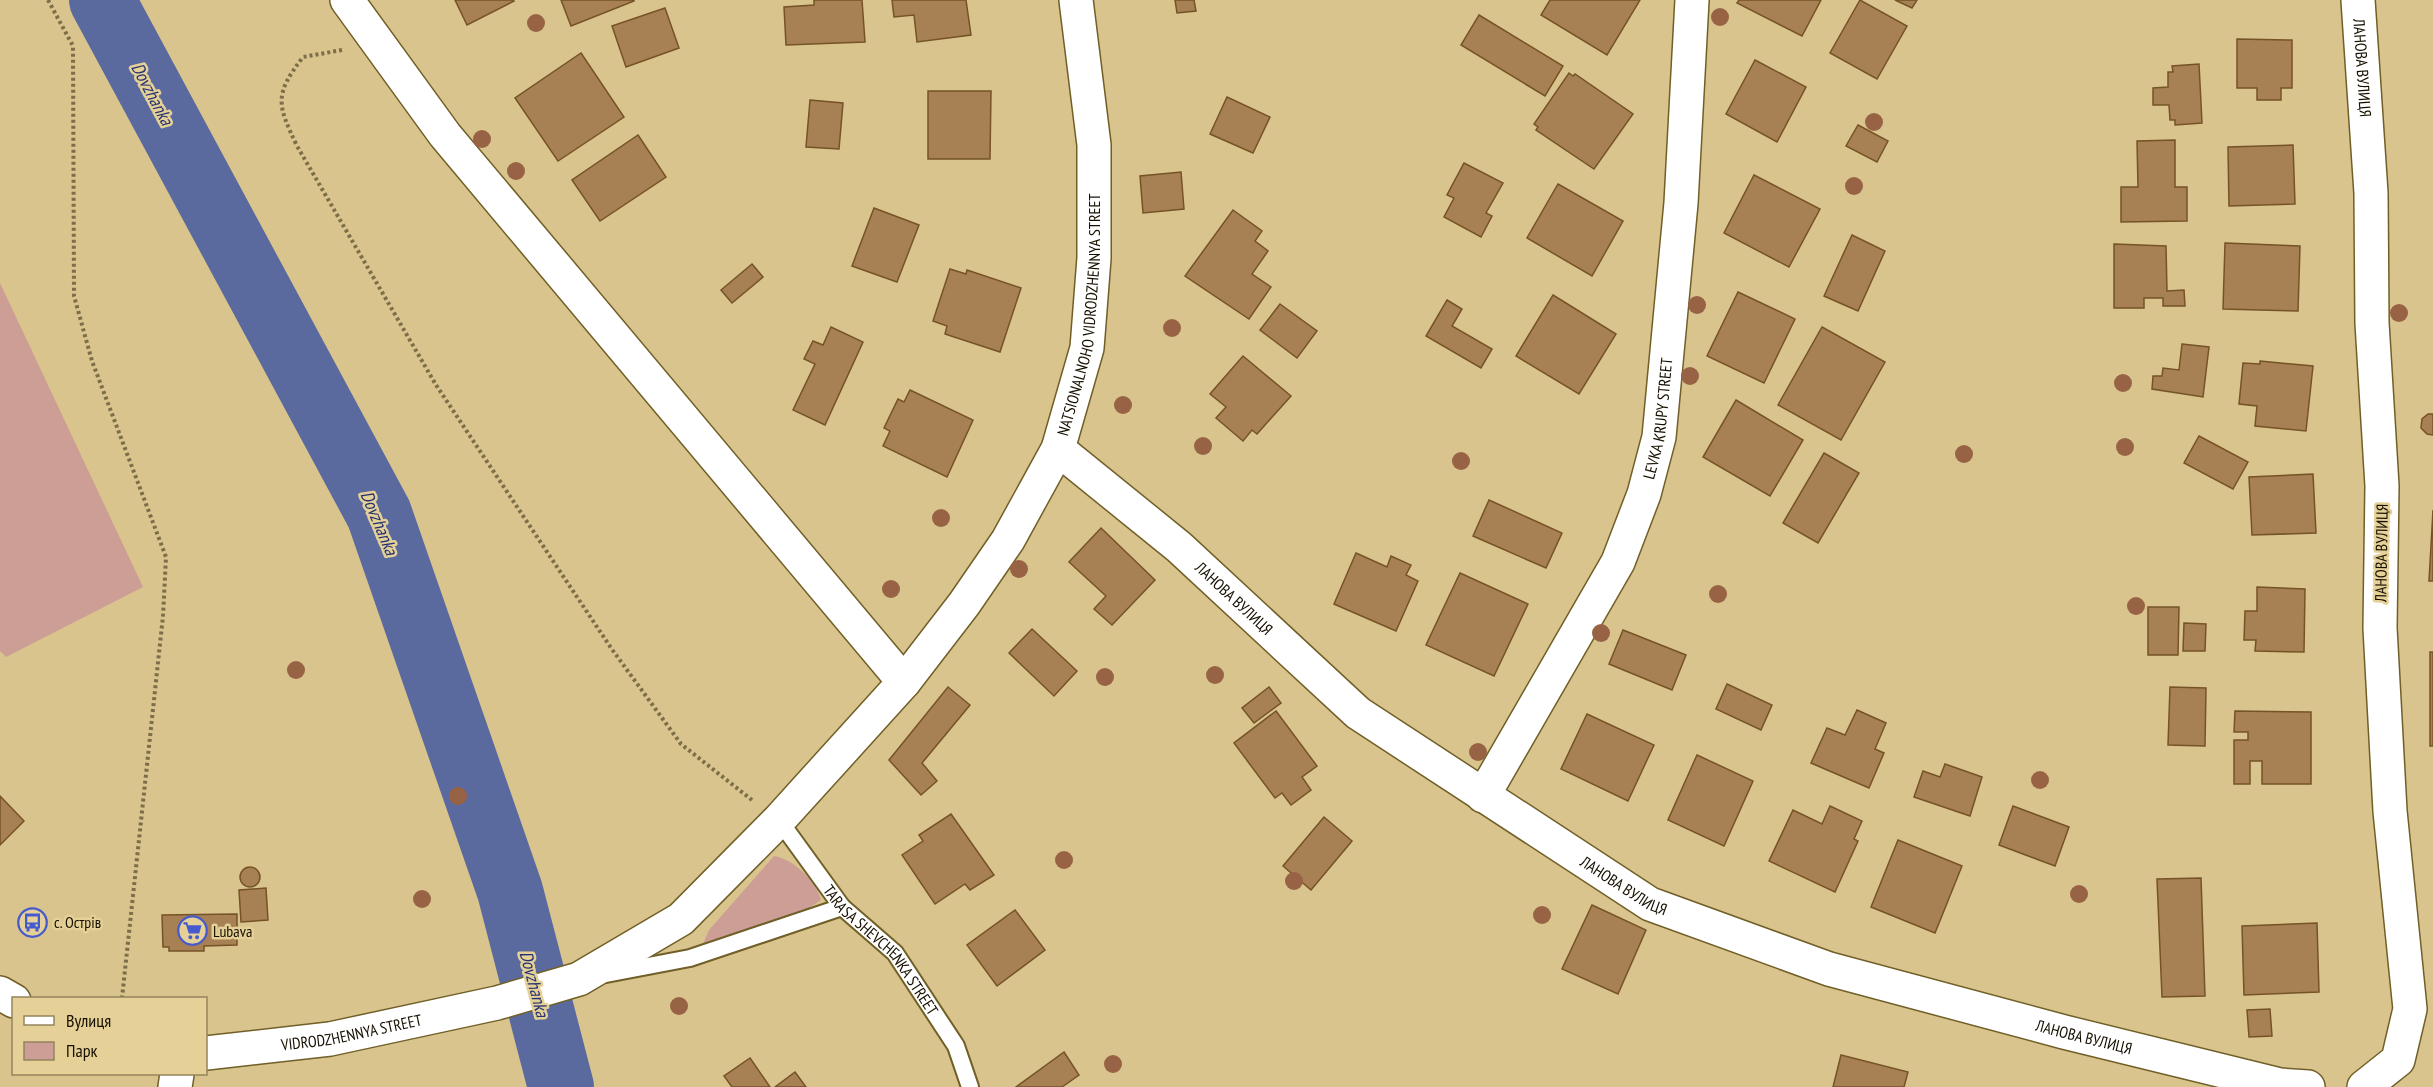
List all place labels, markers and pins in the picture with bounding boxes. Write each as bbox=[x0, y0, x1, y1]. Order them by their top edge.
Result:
bus stop icon: с. Острів bbox=[17, 906, 49, 938]
place label: с. Острів bbox=[54, 912, 101, 932]
supermarket icon: Lubava bbox=[176, 915, 208, 947]
place label: Lubava bbox=[213, 921, 252, 941]

